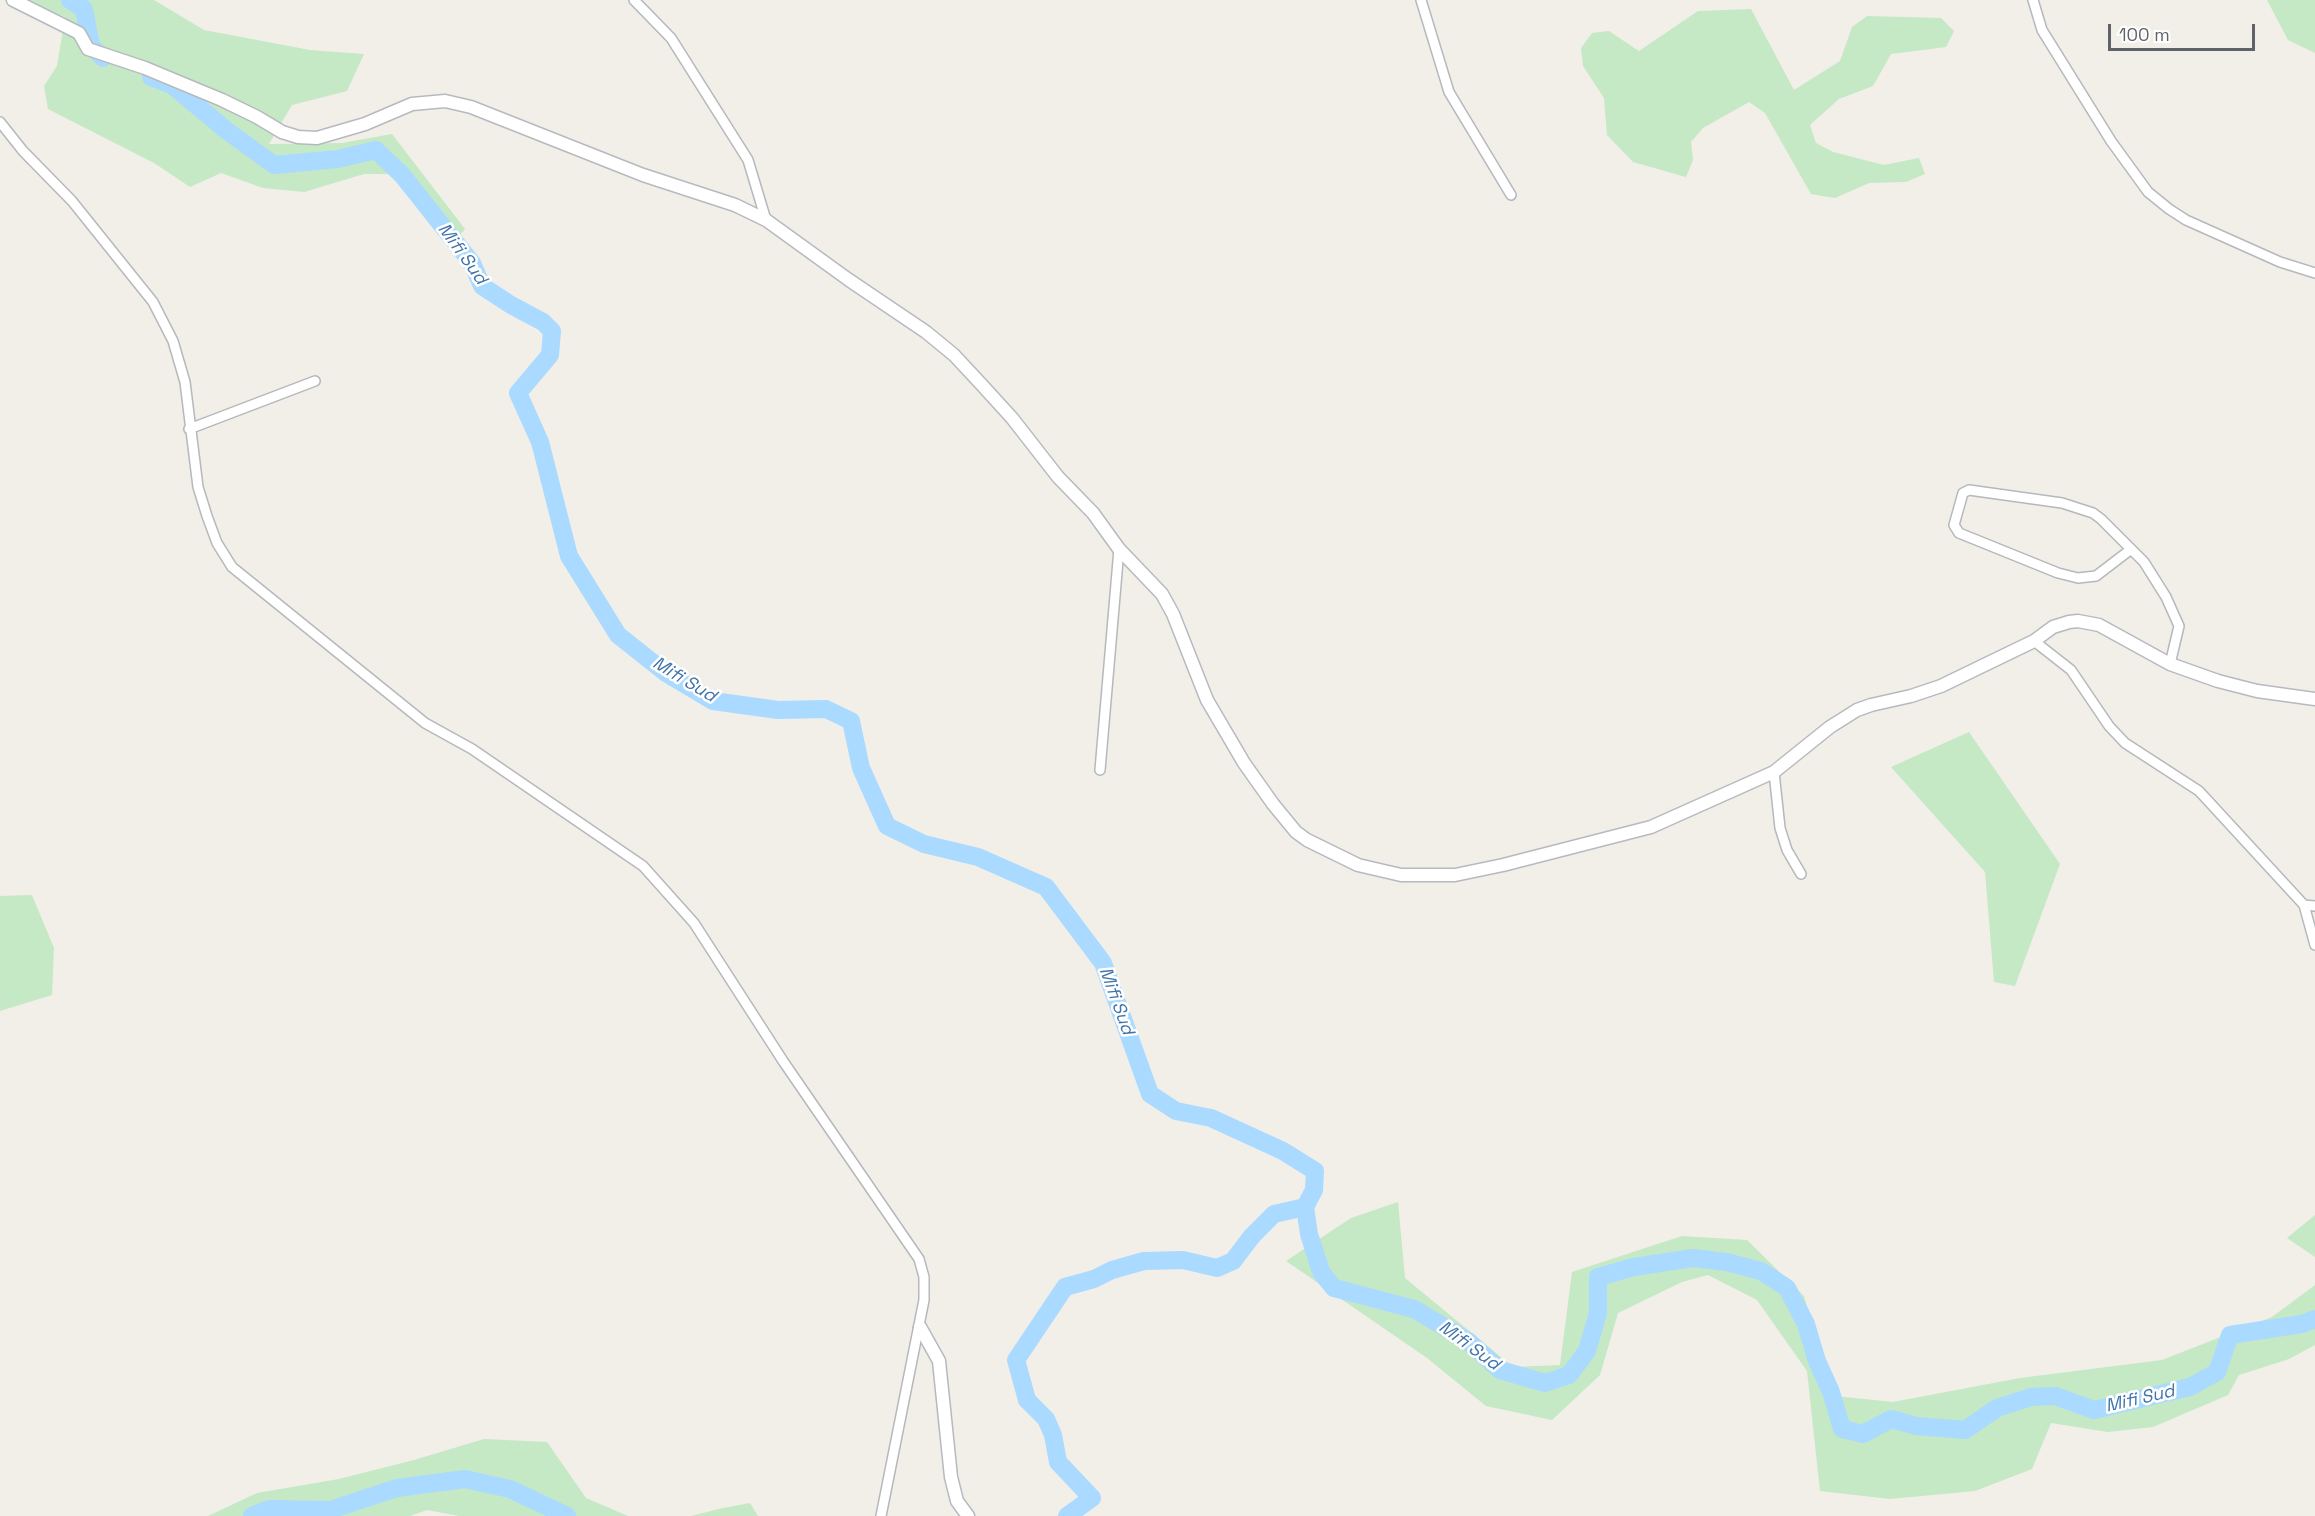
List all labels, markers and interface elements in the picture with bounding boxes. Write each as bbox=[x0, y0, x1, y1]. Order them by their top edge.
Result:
scale bar bbox=[2111, 12, 2258, 50]
text: 100 m bbox=[2119, 23, 2170, 46]
water label: Mifi Sud bbox=[433, 219, 491, 289]
water label: Mifi Sud bbox=[648, 653, 720, 707]
water label: Mifi Sud bbox=[1094, 964, 1138, 1038]
water label: Mifi Sud bbox=[1434, 1317, 1504, 1375]
water label: Mifi Sud bbox=[2103, 1381, 2177, 1417]

